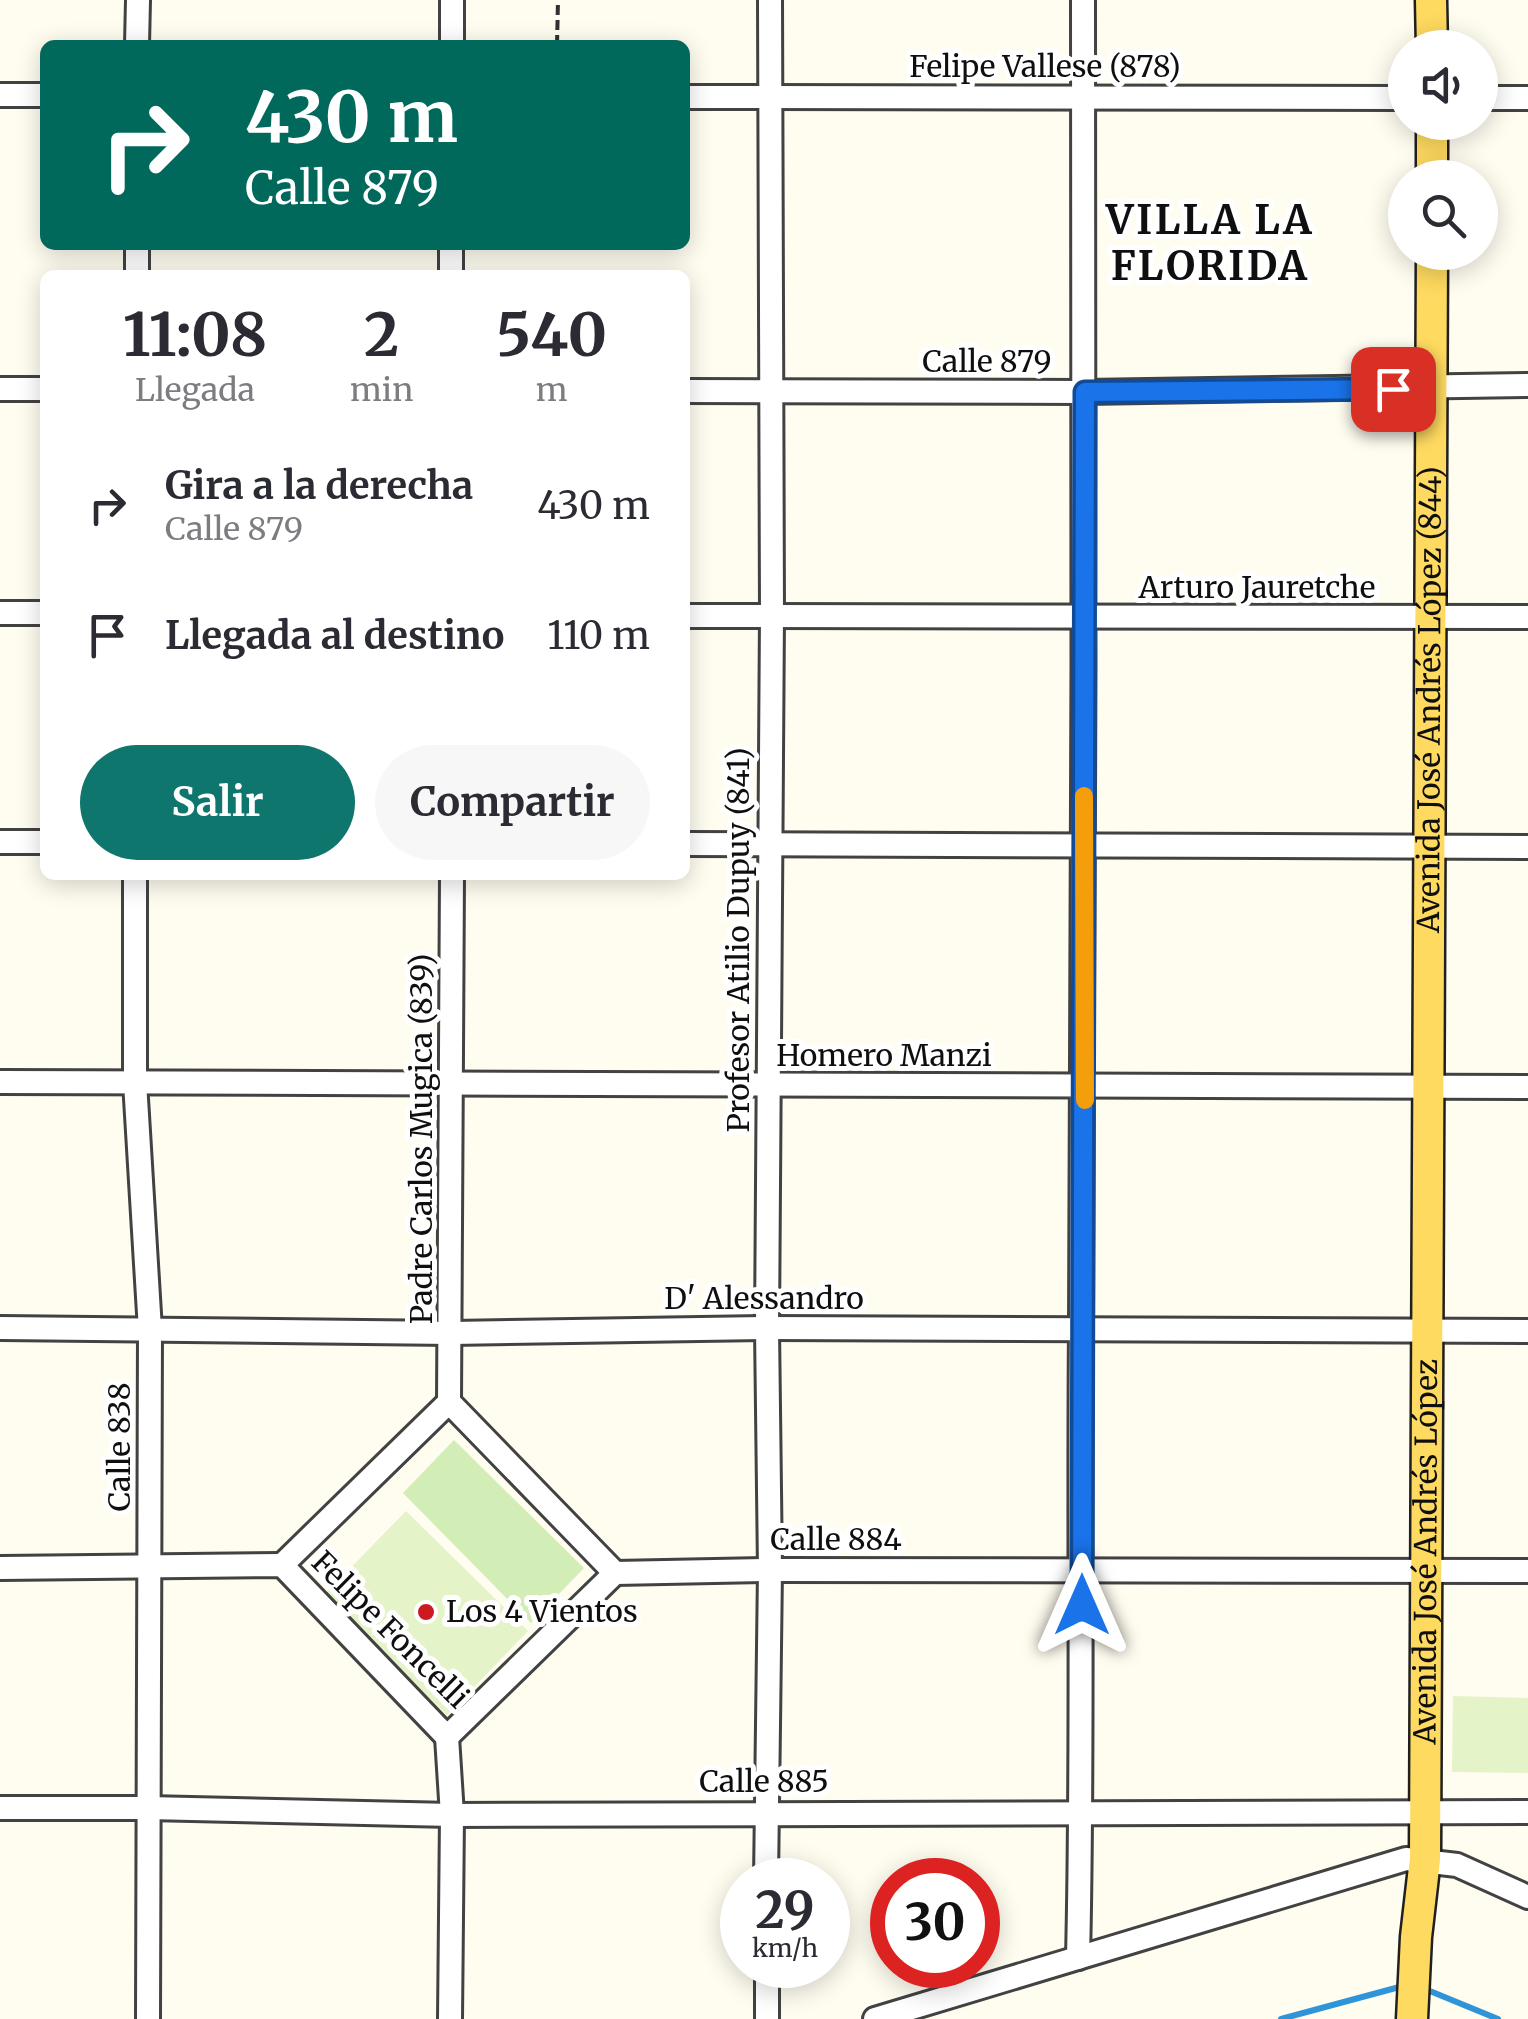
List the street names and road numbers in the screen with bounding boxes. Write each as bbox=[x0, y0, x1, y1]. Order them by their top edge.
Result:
street label: Felipe Vallese (878) bbox=[909, 47, 1181, 85]
street label: Calle 879 bbox=[922, 342, 1052, 380]
street label: Avenida José Andrés López (844) bbox=[1409, 466, 1449, 934]
street label: Arturo Jauretche bbox=[1138, 568, 1375, 606]
street label: Profesor Atilio Dupuy (841) bbox=[719, 747, 757, 1133]
street label: Padre Carlos Mugica (839) bbox=[402, 954, 440, 1324]
street label: Homero Manzi bbox=[776, 1036, 992, 1074]
street label: D' Alessandro bbox=[664, 1279, 864, 1317]
street label: Avenida José Andrés López bbox=[1405, 1359, 1445, 1746]
street label: Calle 838 bbox=[100, 1383, 138, 1511]
street label: Calle 884 bbox=[770, 1520, 902, 1558]
street label: Felipe Foncelli bbox=[304, 1543, 477, 1716]
street label: Calle 885 bbox=[699, 1762, 829, 1800]

